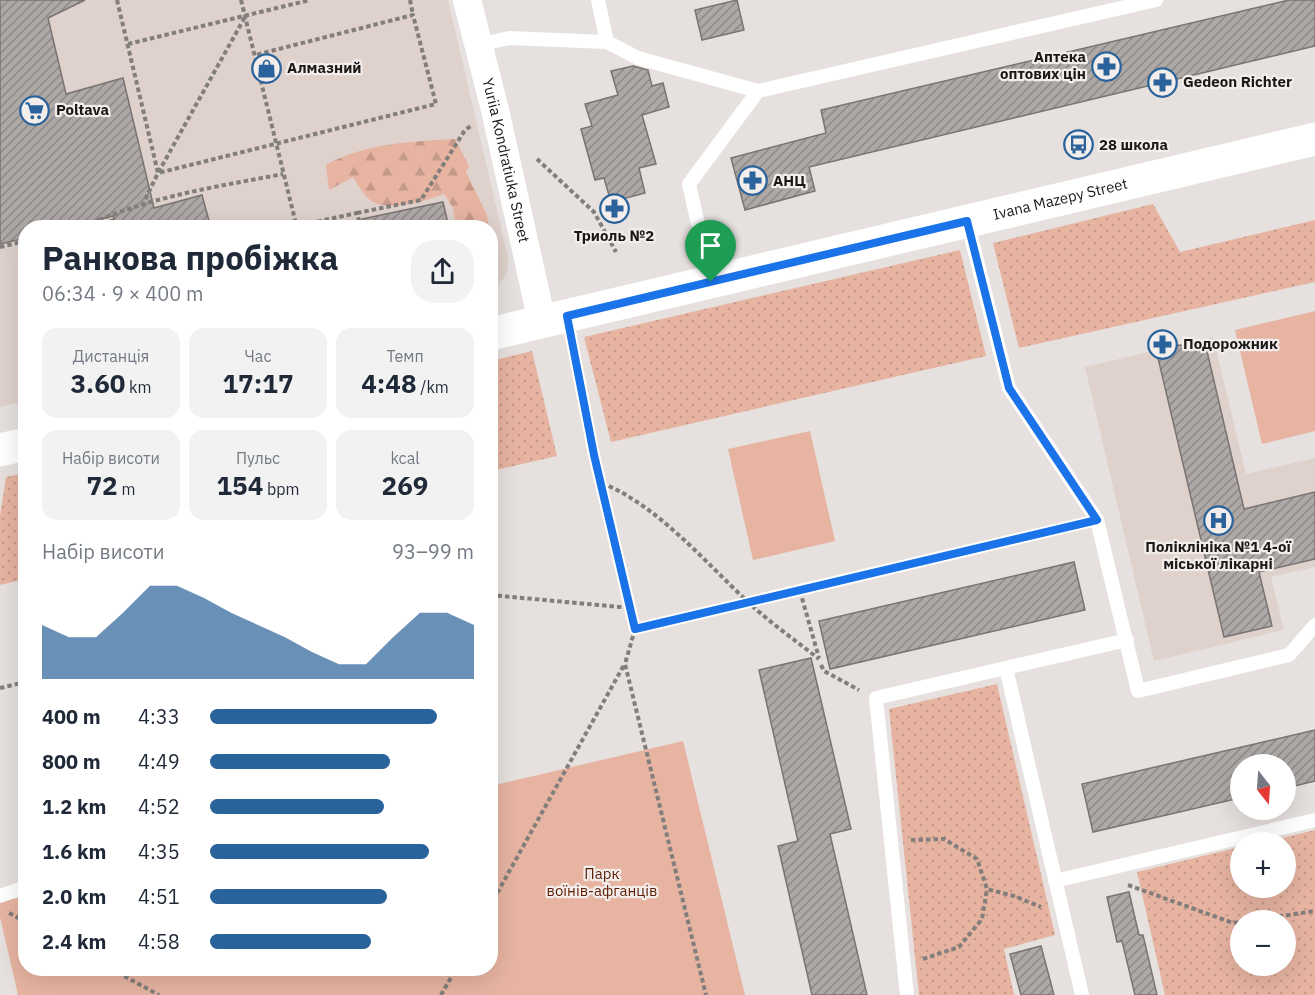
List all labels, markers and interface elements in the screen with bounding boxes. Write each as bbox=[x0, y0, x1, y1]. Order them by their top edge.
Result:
place label: Аптека оптових цін bbox=[1000, 47, 1086, 83]
pharmacy icon: Аптека оптових цін bbox=[1091, 50, 1123, 82]
shop icon: Алмазний bbox=[250, 52, 282, 84]
place label: Алмазний bbox=[287, 58, 362, 77]
pharmacy icon: Gedeon Richter bbox=[1146, 66, 1178, 98]
place label: Gedeon Richter bbox=[1183, 72, 1292, 91]
street label: Yuriia Kondratiuka Street bbox=[478, 76, 534, 244]
supermarket icon: Poltava bbox=[19, 94, 51, 126]
place label: Poltava bbox=[56, 100, 110, 119]
bus stop icon: 28 школа bbox=[1062, 129, 1094, 161]
place label: 28 школа bbox=[1099, 135, 1168, 154]
pharmacy icon: АНЦ bbox=[736, 165, 768, 197]
place label: АНЦ bbox=[773, 171, 806, 190]
street label: Ivana Mazepy Street bbox=[991, 174, 1129, 224]
pharmacy icon: Триоль №2 bbox=[598, 193, 630, 225]
pin bbox=[685, 220, 736, 282]
place label: Триоль №2 bbox=[574, 226, 654, 245]
icon: arrive bbox=[694, 229, 727, 262]
text: Ранкова пробіжка bbox=[42, 236, 338, 279]
button: share bbox=[411, 240, 474, 303]
text: 06:34 · 9 × 400 m bbox=[42, 280, 203, 307]
pharmacy icon: Подорожник bbox=[1146, 328, 1178, 360]
place label: Подорожник bbox=[1183, 334, 1278, 353]
text: Дистанція bbox=[73, 346, 149, 366]
text: Час bbox=[245, 346, 271, 366]
text: Темп bbox=[386, 346, 424, 366]
text: 3.60 bbox=[70, 366, 125, 400]
text: 17:17 bbox=[223, 366, 293, 400]
text: 4:48 bbox=[361, 366, 417, 400]
text: km bbox=[125, 377, 152, 397]
text: /km bbox=[417, 377, 449, 397]
text: Набір висоти bbox=[62, 448, 160, 468]
text: Пульс bbox=[236, 448, 280, 468]
text: kcal bbox=[390, 448, 420, 468]
text: 72 bbox=[87, 468, 118, 502]
text: 154 bbox=[216, 468, 263, 502]
text: 269 bbox=[382, 468, 428, 502]
text: m bbox=[118, 479, 135, 499]
text: bpm bbox=[263, 479, 300, 499]
hospital icon: Поліклініка №1 4-ої міської лікарні bbox=[1202, 504, 1234, 536]
place label: Поліклініка №1 4-ої міської лікарні bbox=[1145, 537, 1291, 573]
text: Набір висоти bbox=[42, 538, 165, 565]
text: 93–99 m bbox=[392, 538, 474, 565]
text: 400 m bbox=[42, 703, 101, 730]
text: 4:33 bbox=[138, 703, 180, 730]
text: 800 m bbox=[42, 748, 101, 775]
text: 4:49 bbox=[138, 748, 180, 775]
north arrow bbox=[1230, 754, 1296, 820]
map controls bbox=[1230, 754, 1296, 976]
text: 1.2 km bbox=[42, 793, 106, 820]
text: 4:52 bbox=[138, 793, 180, 820]
button: + bbox=[1230, 832, 1296, 898]
text: 1.6 km bbox=[42, 838, 106, 865]
text: 4:35 bbox=[138, 838, 180, 865]
park label: Парк воїнів-афганців bbox=[547, 864, 657, 900]
text: 2.0 km bbox=[42, 883, 106, 910]
text: 4:51 bbox=[138, 883, 180, 910]
button: − bbox=[1230, 910, 1296, 976]
text: 2.4 km bbox=[42, 928, 106, 955]
text: 4:58 bbox=[138, 928, 180, 955]

